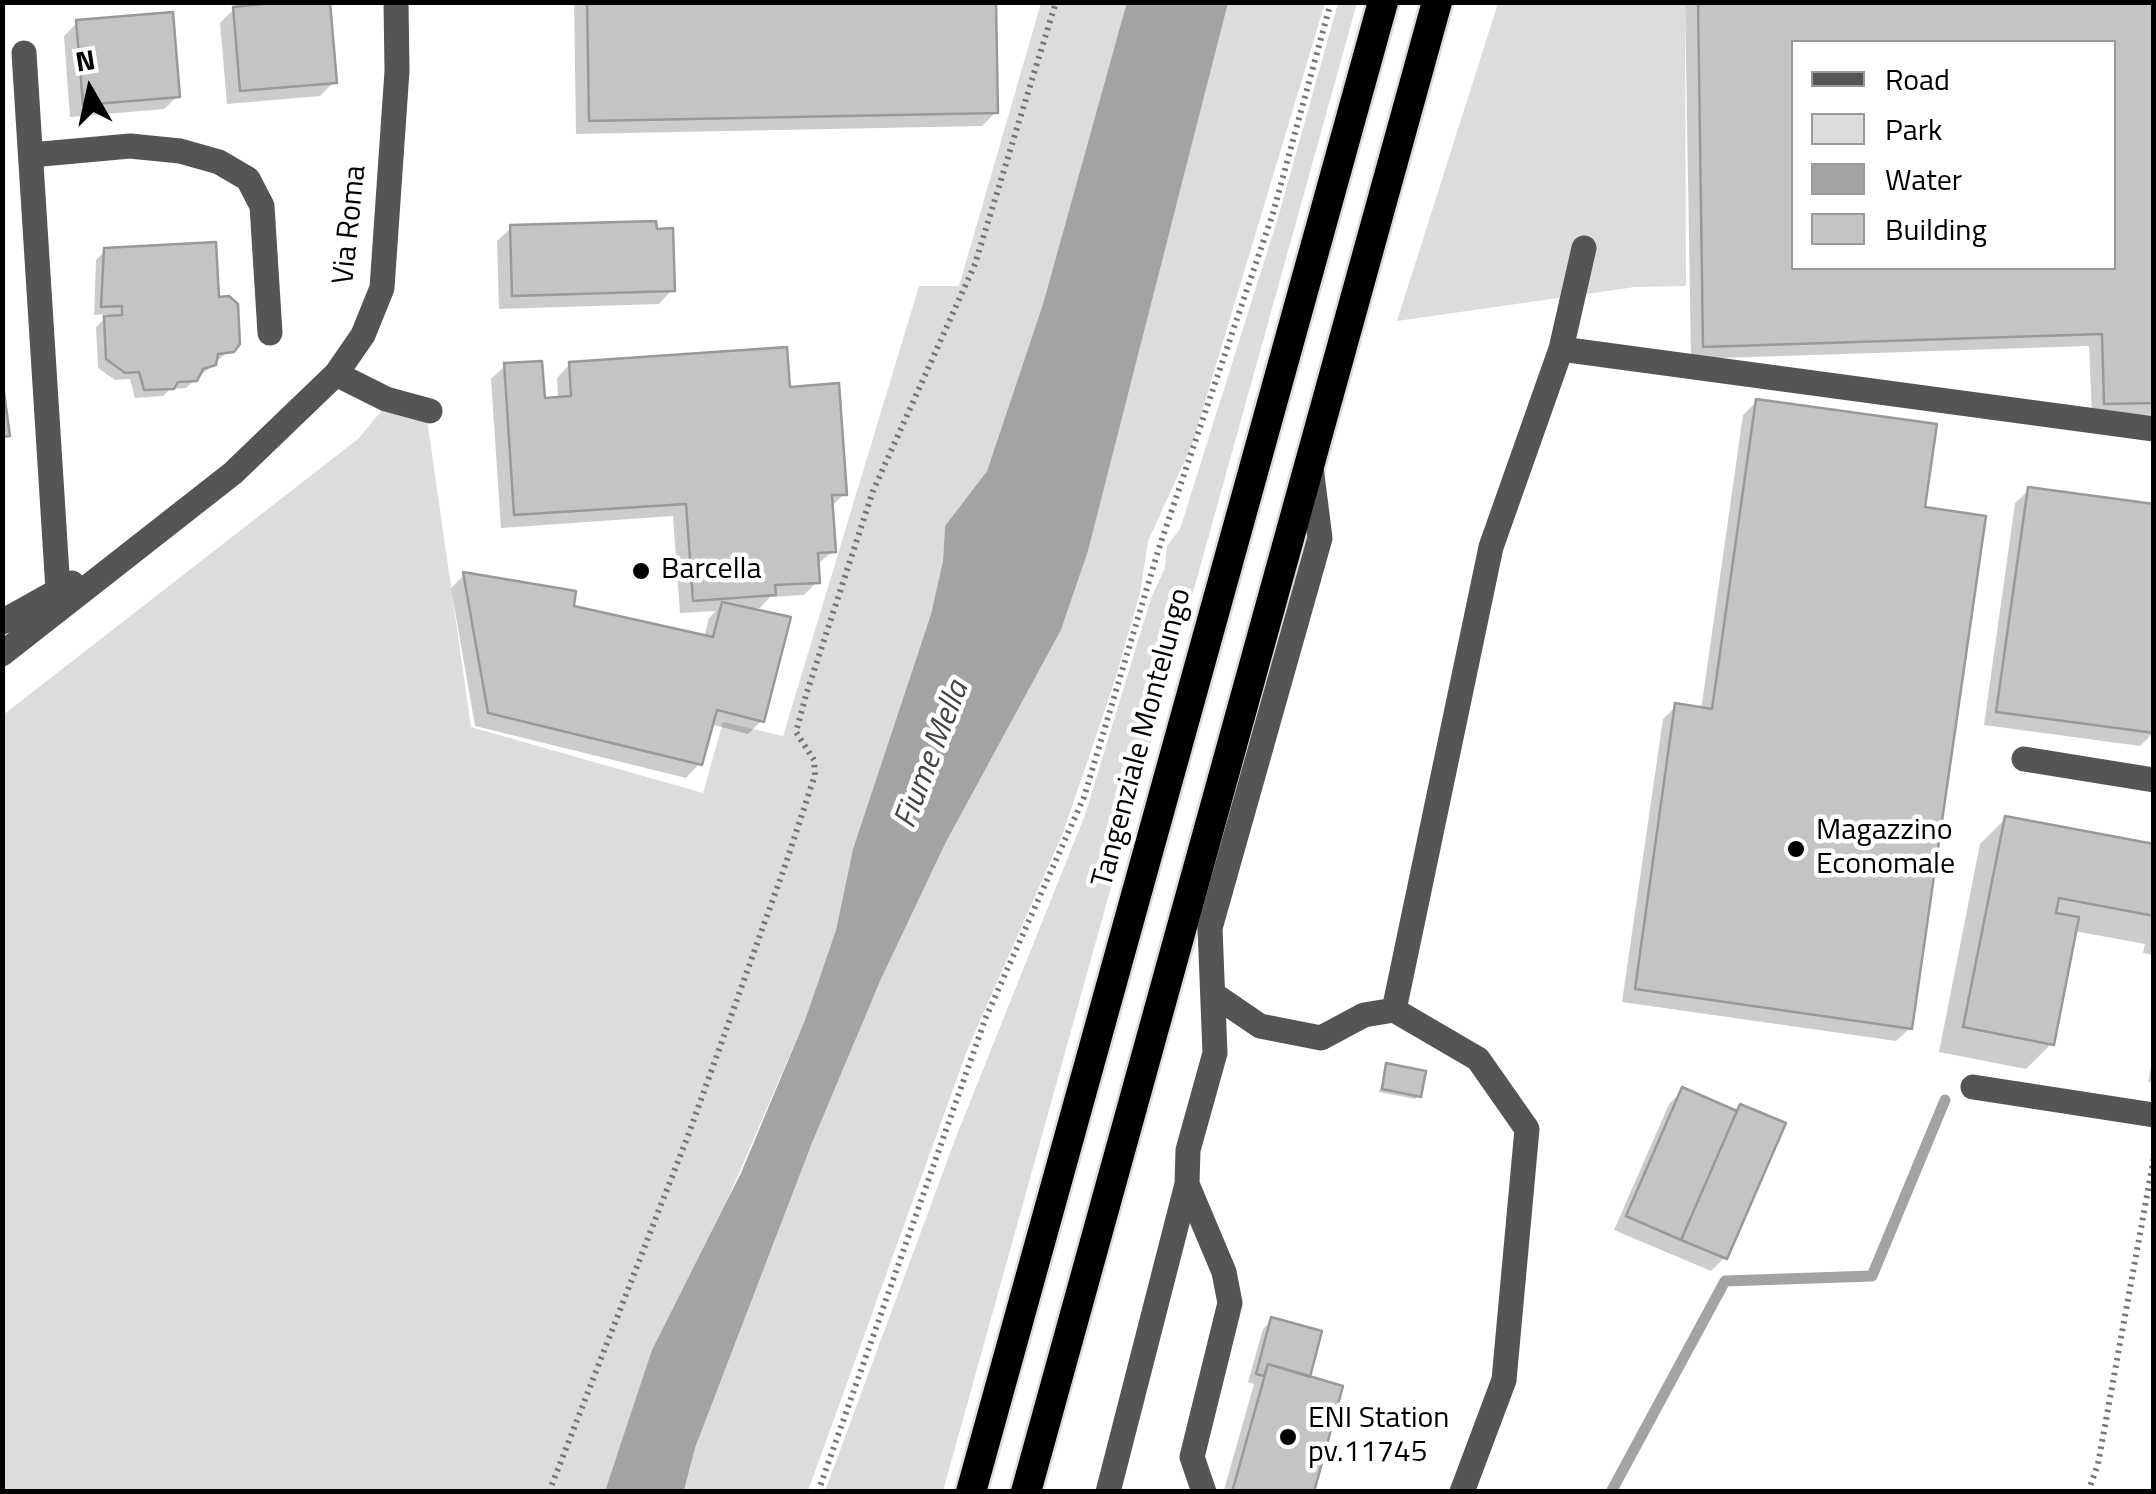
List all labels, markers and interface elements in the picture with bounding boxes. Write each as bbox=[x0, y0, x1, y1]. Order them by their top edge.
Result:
text: N bbox=[72, 37, 98, 83]
north arrow bbox=[40, 40, 140, 140]
legend bbox=[1791, 40, 2116, 270]
text: Road bbox=[1885, 56, 1950, 102]
text: Park bbox=[1885, 106, 1942, 152]
text: Water bbox=[1885, 156, 1962, 202]
street label: Via Roma bbox=[327, 164, 375, 286]
text: Building bbox=[1885, 206, 1987, 252]
place label: Barcella bbox=[661, 553, 762, 589]
marker: Barcella bbox=[630, 560, 652, 582]
street label: Tangenziale Montelungo bbox=[1086, 585, 1200, 891]
water label: Fiume Mella bbox=[887, 676, 979, 834]
place label: Magazzino Economale bbox=[1816, 814, 1955, 884]
marker: Magazzino Economale bbox=[1785, 838, 1807, 860]
place label: ENI Station pv.11745 bbox=[1308, 1402, 1449, 1472]
marker: ENI Station pv.11745 bbox=[1277, 1426, 1299, 1448]

